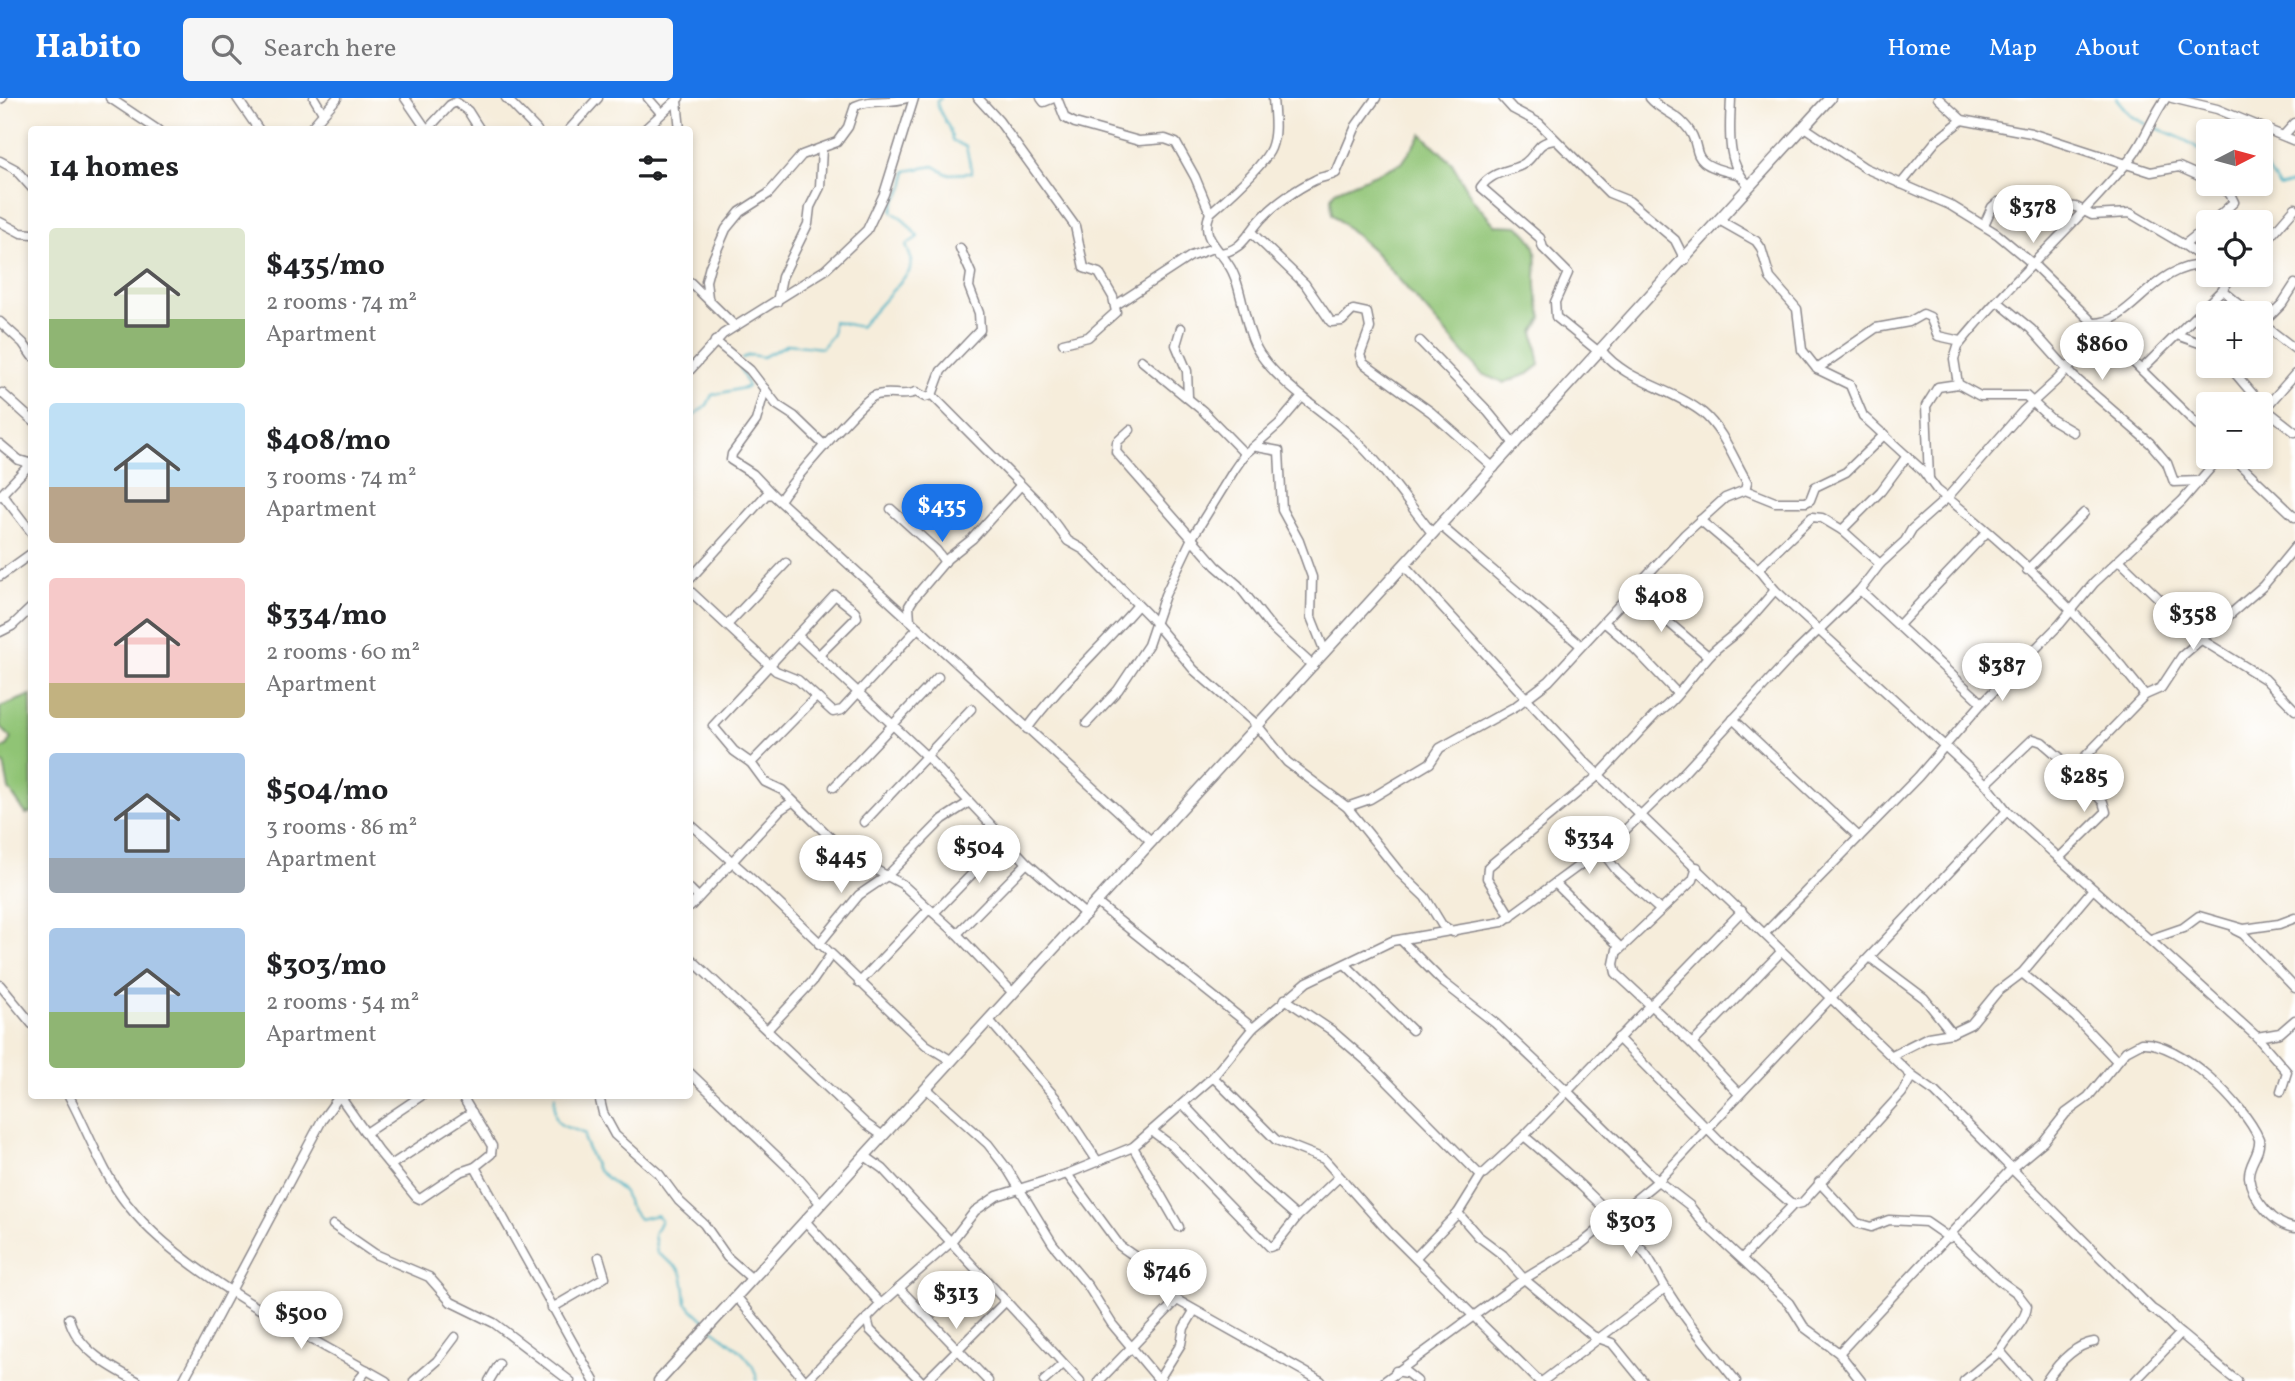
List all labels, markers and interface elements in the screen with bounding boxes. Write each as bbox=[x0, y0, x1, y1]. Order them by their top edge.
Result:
search box bbox=[183, 18, 673, 81]
text: Habito bbox=[35, 26, 141, 72]
icon: search bbox=[207, 30, 245, 68]
text: Search here bbox=[263, 31, 396, 67]
text: Home bbox=[1887, 32, 1951, 66]
text: Map bbox=[1989, 32, 2037, 66]
text: About bbox=[2075, 32, 2140, 66]
text: Contact bbox=[2178, 32, 2260, 66]
north arrow bbox=[2196, 119, 2273, 196]
map controls bbox=[2196, 119, 2273, 469]
text: 14 homes bbox=[49, 147, 179, 189]
icon: filters bbox=[634, 149, 672, 187]
pin: $378 bbox=[1992, 186, 2074, 245]
text: $378 bbox=[2009, 192, 2057, 224]
button: locate bbox=[2196, 210, 2273, 287]
text: $435/mo bbox=[266, 245, 385, 287]
icon: home bbox=[105, 256, 189, 340]
text: 2 rooms · 74 m² bbox=[266, 287, 417, 319]
button: + bbox=[2196, 301, 2273, 378]
text: Apartment bbox=[266, 319, 377, 351]
pin: $860 bbox=[2061, 322, 2143, 382]
text: $860 bbox=[2076, 329, 2128, 361]
button: − bbox=[2196, 392, 2273, 469]
text: $408/mo bbox=[266, 420, 391, 462]
icon: home bbox=[105, 431, 189, 515]
text: 3 rooms · 74 m² bbox=[266, 462, 416, 494]
pin: $435 bbox=[901, 484, 983, 544]
text: $435 bbox=[918, 491, 966, 523]
text: Apartment bbox=[266, 494, 377, 526]
pin: $408 bbox=[1620, 574, 1702, 634]
text: $408 bbox=[1634, 581, 1688, 613]
pin: $358 bbox=[2152, 592, 2234, 652]
text: $334/mo bbox=[266, 595, 387, 637]
text: $358 bbox=[2169, 599, 2217, 631]
icon: home bbox=[105, 606, 189, 690]
text: 2 rooms · 60 m² bbox=[266, 637, 420, 669]
pin: $387 bbox=[1961, 644, 2043, 703]
text: $387 bbox=[1978, 650, 2026, 682]
text: Apartment bbox=[266, 669, 377, 701]
pin: $285 bbox=[2043, 754, 2125, 814]
text: $285 bbox=[2060, 761, 2108, 793]
text: $504/mo bbox=[266, 770, 388, 812]
icon: home bbox=[105, 781, 189, 865]
text: 3 rooms · 86 m² bbox=[266, 812, 417, 844]
pin: $334 bbox=[1548, 816, 1630, 876]
text: $334 bbox=[1564, 823, 1614, 855]
pin: $504 bbox=[938, 826, 1020, 885]
text: $504 bbox=[953, 832, 1005, 864]
pin: $445 bbox=[800, 836, 882, 895]
text: $445 bbox=[815, 842, 867, 874]
text: Apartment bbox=[266, 844, 377, 876]
text: $303/mo bbox=[266, 945, 386, 987]
icon: home bbox=[105, 956, 189, 1040]
text: 2 rooms · 54 m² bbox=[266, 987, 419, 1019]
text: Apartment bbox=[266, 1019, 377, 1051]
pin: $303 bbox=[1590, 1200, 1672, 1259]
text: $303 bbox=[1606, 1206, 1656, 1238]
pin: $746 bbox=[1126, 1250, 1208, 1309]
text: $746 bbox=[1143, 1256, 1191, 1288]
pin: $313 bbox=[915, 1272, 997, 1331]
text: $313 bbox=[933, 1278, 979, 1310]
pin: $500 bbox=[260, 1292, 342, 1351]
text: $500 bbox=[275, 1298, 327, 1330]

